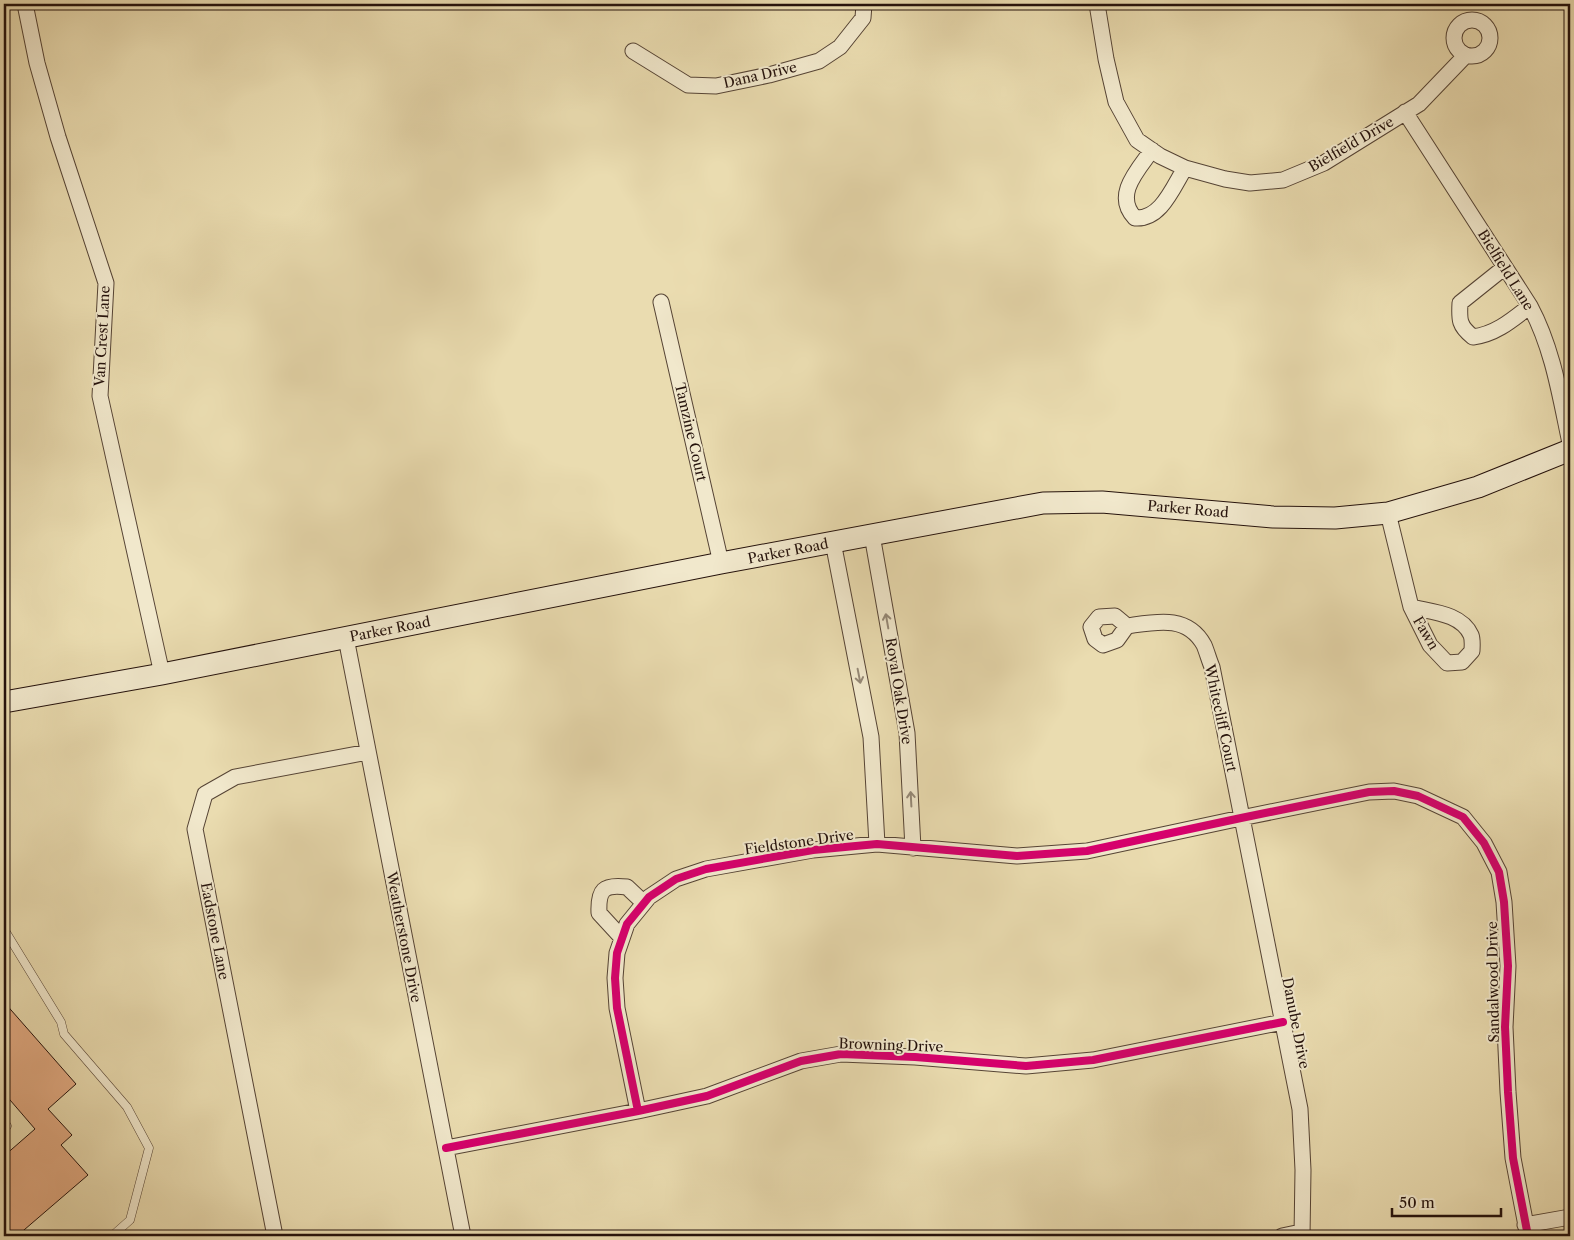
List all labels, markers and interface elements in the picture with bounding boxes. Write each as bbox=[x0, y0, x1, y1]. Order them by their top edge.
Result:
street label: Dana Drive bbox=[722, 58, 799, 92]
street label: Bielfield Drive bbox=[1305, 112, 1397, 176]
street label: Bielfield Lane bbox=[1474, 226, 1538, 314]
street label: Van Crest Lane bbox=[90, 285, 114, 388]
street label: Tamzine Court bbox=[671, 381, 711, 483]
street label: Parker Road bbox=[1147, 496, 1230, 522]
street label: Parker Road bbox=[746, 534, 830, 568]
street label: Parker Road bbox=[348, 612, 432, 646]
one-way arrow bbox=[882, 613, 892, 629]
street label: Fawn bbox=[1409, 613, 1443, 653]
street label: Royal Oak Drive bbox=[882, 636, 916, 746]
street label: Whitecliff Court bbox=[1201, 662, 1241, 773]
one-way arrow bbox=[855, 667, 865, 683]
one-way arrow bbox=[906, 791, 915, 807]
street label: Fieldstone Drive bbox=[743, 825, 855, 859]
street label: Weatherstone Drive bbox=[382, 869, 426, 1004]
street label: Eadstone Lane bbox=[197, 881, 233, 981]
street label: Sandalwood Drive bbox=[1483, 921, 1503, 1043]
street label: Danube Drive bbox=[1278, 976, 1314, 1070]
street label: Browning Drive bbox=[838, 1034, 944, 1056]
scale bar bbox=[1392, 1185, 1500, 1217]
text: 50 m bbox=[1399, 1193, 1435, 1212]

